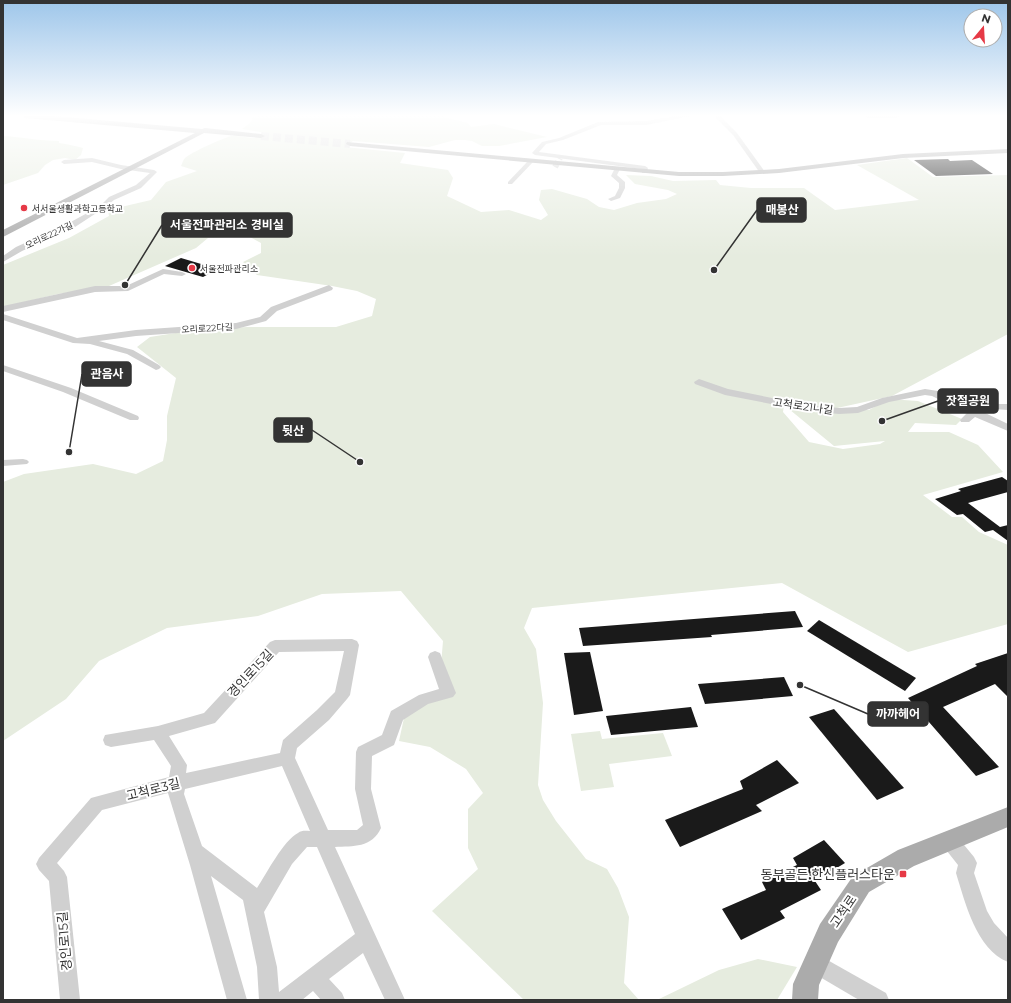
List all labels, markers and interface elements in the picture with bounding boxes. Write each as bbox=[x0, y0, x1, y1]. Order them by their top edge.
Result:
north arrow bbox=[963, 8, 1003, 48]
text: N bbox=[980, 10, 992, 27]
callout: 매봉산 bbox=[757, 198, 806, 222]
text: 매봉산 bbox=[765, 202, 799, 217]
marker: 서서울생활과학고등학교 bbox=[19, 203, 29, 213]
place label: 서서울생활과학고등학교 bbox=[32, 203, 123, 214]
callout: 서울전파관리소 경비실 bbox=[162, 213, 292, 237]
text: 서울전파관리소 경비실 bbox=[170, 217, 284, 232]
street label: 오리로22가길 bbox=[23, 219, 75, 251]
marker: 서울전파관리소 bbox=[187, 263, 197, 273]
place label: 서울전파관리소 bbox=[200, 263, 259, 274]
street label: 오리로22다길 bbox=[181, 321, 233, 335]
callout: 관음사 bbox=[82, 362, 131, 386]
text: 관음사 bbox=[90, 366, 124, 381]
callout: 잣절공원 bbox=[938, 389, 998, 413]
text: 잣절공원 bbox=[946, 393, 990, 408]
street label: 고척로21나길 bbox=[772, 395, 834, 417]
callout: 뒷산 bbox=[274, 418, 312, 442]
text: 뒷산 bbox=[282, 423, 304, 438]
street label: 경인로15길 bbox=[224, 646, 276, 700]
callout: 까까헤어 bbox=[868, 702, 928, 726]
text: 까까헤어 bbox=[876, 706, 920, 721]
street label: 고척로3길 bbox=[124, 775, 182, 803]
place label: 동부골든.한신플러스타운 bbox=[761, 866, 895, 882]
marker: 동부골든.한신플러스타운 bbox=[898, 869, 908, 879]
street label: 고척로 bbox=[826, 892, 860, 930]
street label: 경인로15길 bbox=[53, 910, 75, 972]

